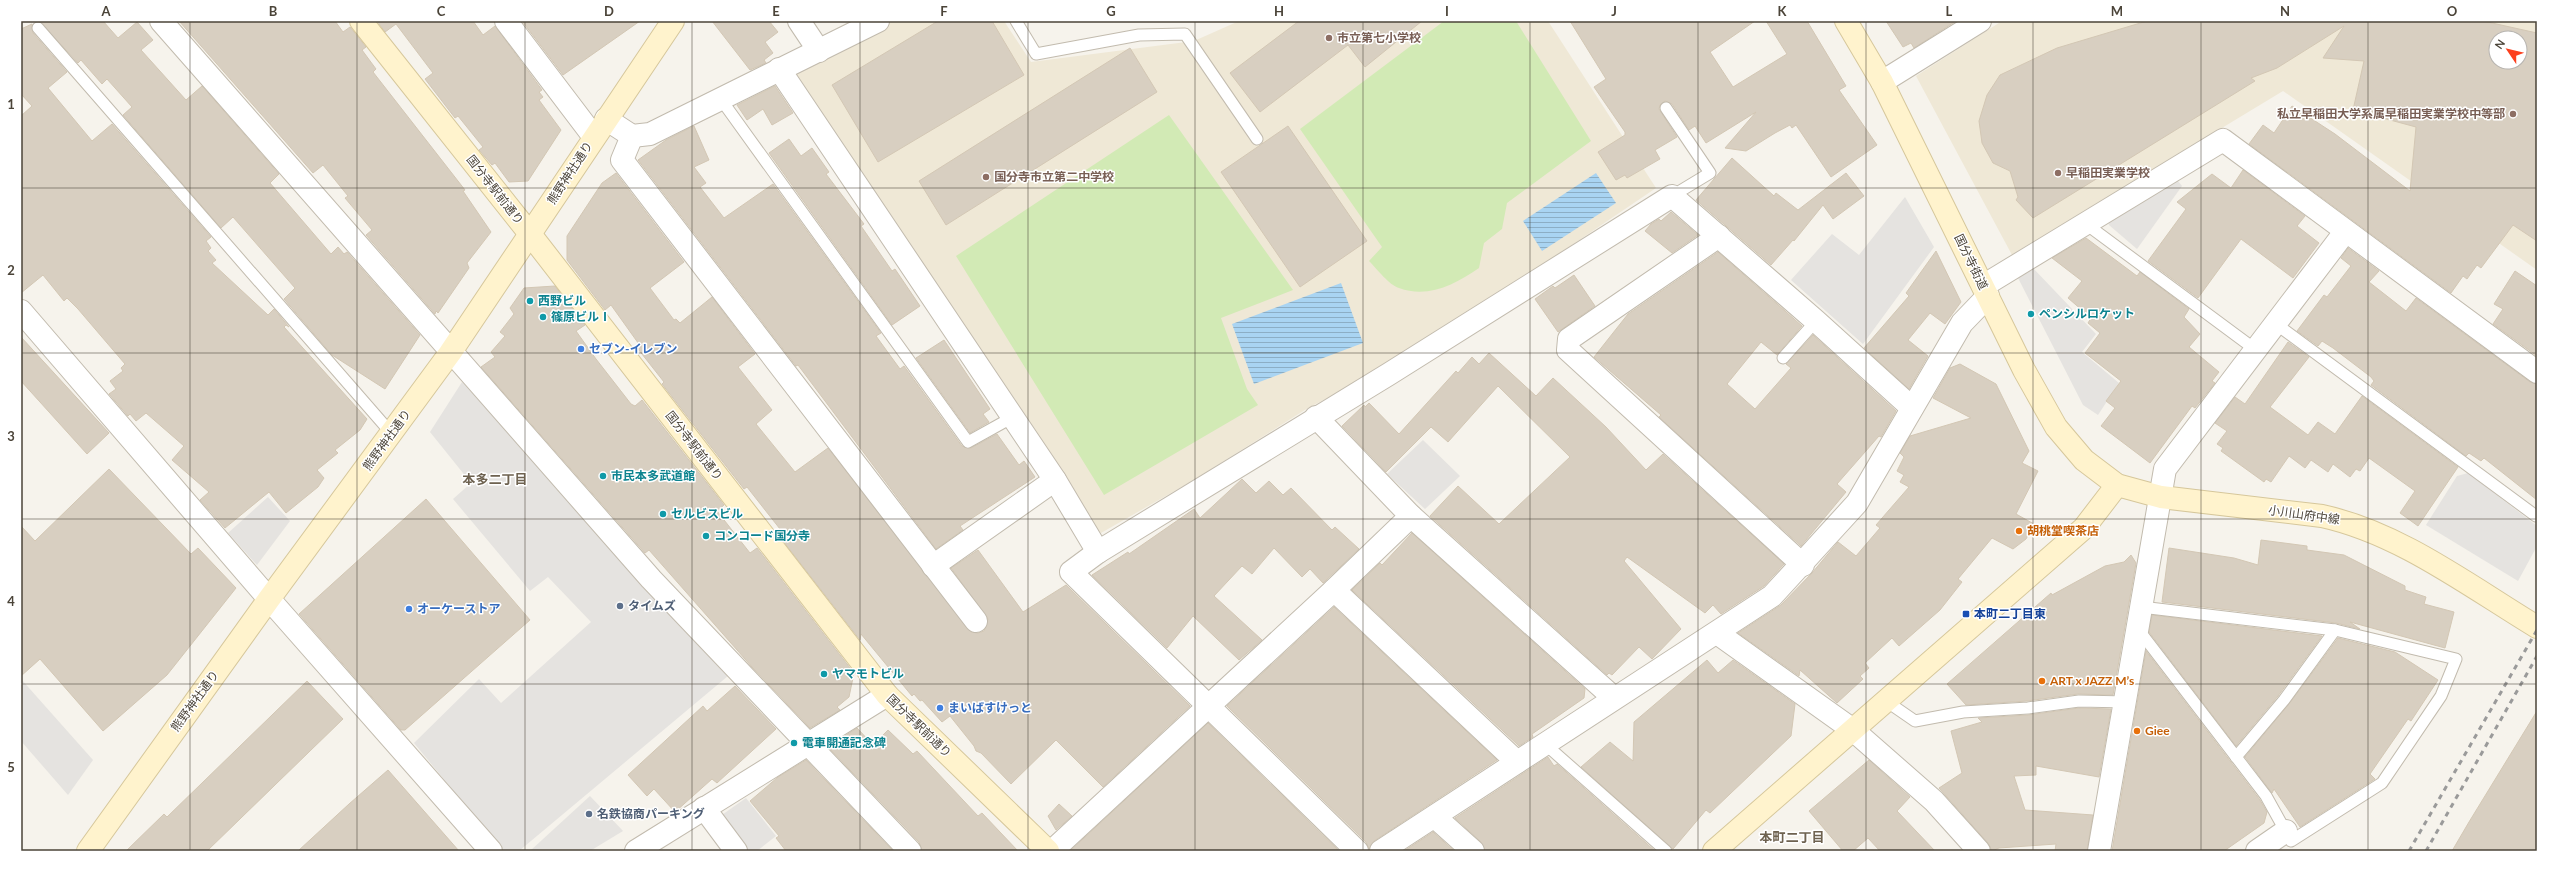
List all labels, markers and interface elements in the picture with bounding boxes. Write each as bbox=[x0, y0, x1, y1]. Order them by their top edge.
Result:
text: A bbox=[100, 3, 111, 19]
text: B bbox=[269, 3, 278, 19]
text: C bbox=[437, 3, 446, 19]
text: D bbox=[604, 3, 614, 19]
text: E bbox=[772, 3, 780, 19]
text: F bbox=[940, 3, 948, 19]
text: G bbox=[1106, 3, 1116, 19]
text: H bbox=[1274, 3, 1284, 19]
text: I bbox=[1445, 3, 1449, 19]
text: J bbox=[1611, 3, 1617, 19]
text: K bbox=[1778, 3, 1788, 19]
text: L bbox=[1946, 3, 1953, 19]
text: M bbox=[2111, 3, 2123, 19]
text: N bbox=[2280, 3, 2290, 19]
text: O bbox=[2447, 3, 2458, 19]
place label: 市立第七小学校 bbox=[1337, 30, 1421, 45]
north arrow bbox=[2488, 30, 2528, 70]
marker: 市立第七小学校 bbox=[1324, 33, 1334, 43]
text: N bbox=[2492, 37, 2507, 51]
text: 1 bbox=[7, 96, 15, 112]
place label: 私立早稲田大学系属早稲田実業学校中等部 bbox=[2277, 106, 2505, 121]
marker: 私立早稲田大学系属早稲田実業学校中等部 bbox=[2508, 109, 2518, 119]
street label: 熊野神社通り bbox=[544, 138, 595, 207]
street label: 国分寺駅前通り bbox=[464, 152, 527, 227]
place label: 早稲田実業学校 bbox=[2066, 165, 2150, 180]
marker: 早稲田実業学校 bbox=[2053, 168, 2063, 178]
place label: 国分寺市立第二中学校 bbox=[994, 169, 1114, 184]
marker: 国分寺市立第二中学校 bbox=[981, 172, 991, 182]
street label: 国分寺街道 bbox=[1952, 232, 1991, 292]
text: 2 bbox=[7, 262, 15, 278]
place label: 西野ビル bbox=[538, 293, 586, 308]
marker: 西野ビル bbox=[525, 296, 535, 306]
place label: ペンシルロケット bbox=[2039, 306, 2135, 321]
place label: 篠原ビルⅠ bbox=[551, 309, 611, 324]
marker: ペンシルロケット bbox=[2026, 309, 2036, 319]
marker: 篠原ビルⅠ bbox=[538, 312, 548, 322]
place label: セブン-イレブン bbox=[589, 341, 677, 356]
marker: セブン-イレブン bbox=[576, 344, 586, 354]
street label: 熊野神社通り bbox=[359, 406, 414, 473]
street label: 国分寺駅前通り bbox=[663, 408, 726, 483]
text: 3 bbox=[7, 428, 15, 444]
place label: 市民本多武道館 bbox=[611, 468, 695, 483]
district label: 本多二丁目 bbox=[462, 471, 528, 487]
marker: 市民本多武道館 bbox=[598, 471, 608, 481]
street label: 小川山府中線 bbox=[2267, 502, 2341, 527]
place label: セルビスビル bbox=[671, 506, 743, 521]
marker: セルビスビル bbox=[658, 509, 668, 519]
place label: 胡桃堂喫茶店 bbox=[2027, 523, 2099, 538]
marker: 胡桃堂喫茶店 bbox=[2014, 526, 2024, 536]
place label: コンコード国分寺 bbox=[714, 528, 810, 543]
marker: コンコード国分寺 bbox=[701, 531, 711, 541]
text: 4 bbox=[7, 593, 15, 609]
place label: タイムズ bbox=[628, 598, 676, 613]
place label: オーケーストア bbox=[417, 601, 500, 616]
marker: タイムズ bbox=[615, 601, 625, 611]
marker: オーケーストア bbox=[404, 604, 414, 614]
place label: 本町二丁目東 bbox=[1974, 606, 2046, 621]
marker: 本町二丁目東 bbox=[1961, 609, 1971, 619]
place label: ヤマモトビル bbox=[832, 666, 904, 681]
street label: 熊野神社通り bbox=[167, 667, 222, 734]
marker: ヤマモトビル bbox=[819, 669, 829, 679]
place label: ART x JAZZ M’s bbox=[2049, 673, 2134, 688]
marker: ART x JAZZ M’s bbox=[2037, 676, 2047, 686]
street label: 国分寺駅前通り bbox=[884, 691, 955, 760]
place label: まいばすけっと bbox=[948, 700, 1032, 715]
marker: まいばすけっと bbox=[935, 703, 945, 713]
place label: Giee bbox=[2145, 723, 2170, 738]
marker: Giee bbox=[2132, 726, 2142, 736]
place label: 電車開通記念碑 bbox=[802, 735, 886, 750]
marker: 電車開通記念碑 bbox=[789, 738, 799, 748]
text: 5 bbox=[7, 759, 15, 775]
place label: 名鉄協商パーキング bbox=[597, 806, 705, 821]
marker: 名鉄協商パーキング bbox=[584, 809, 594, 819]
district label: 本町二丁目 bbox=[1759, 829, 1825, 845]

